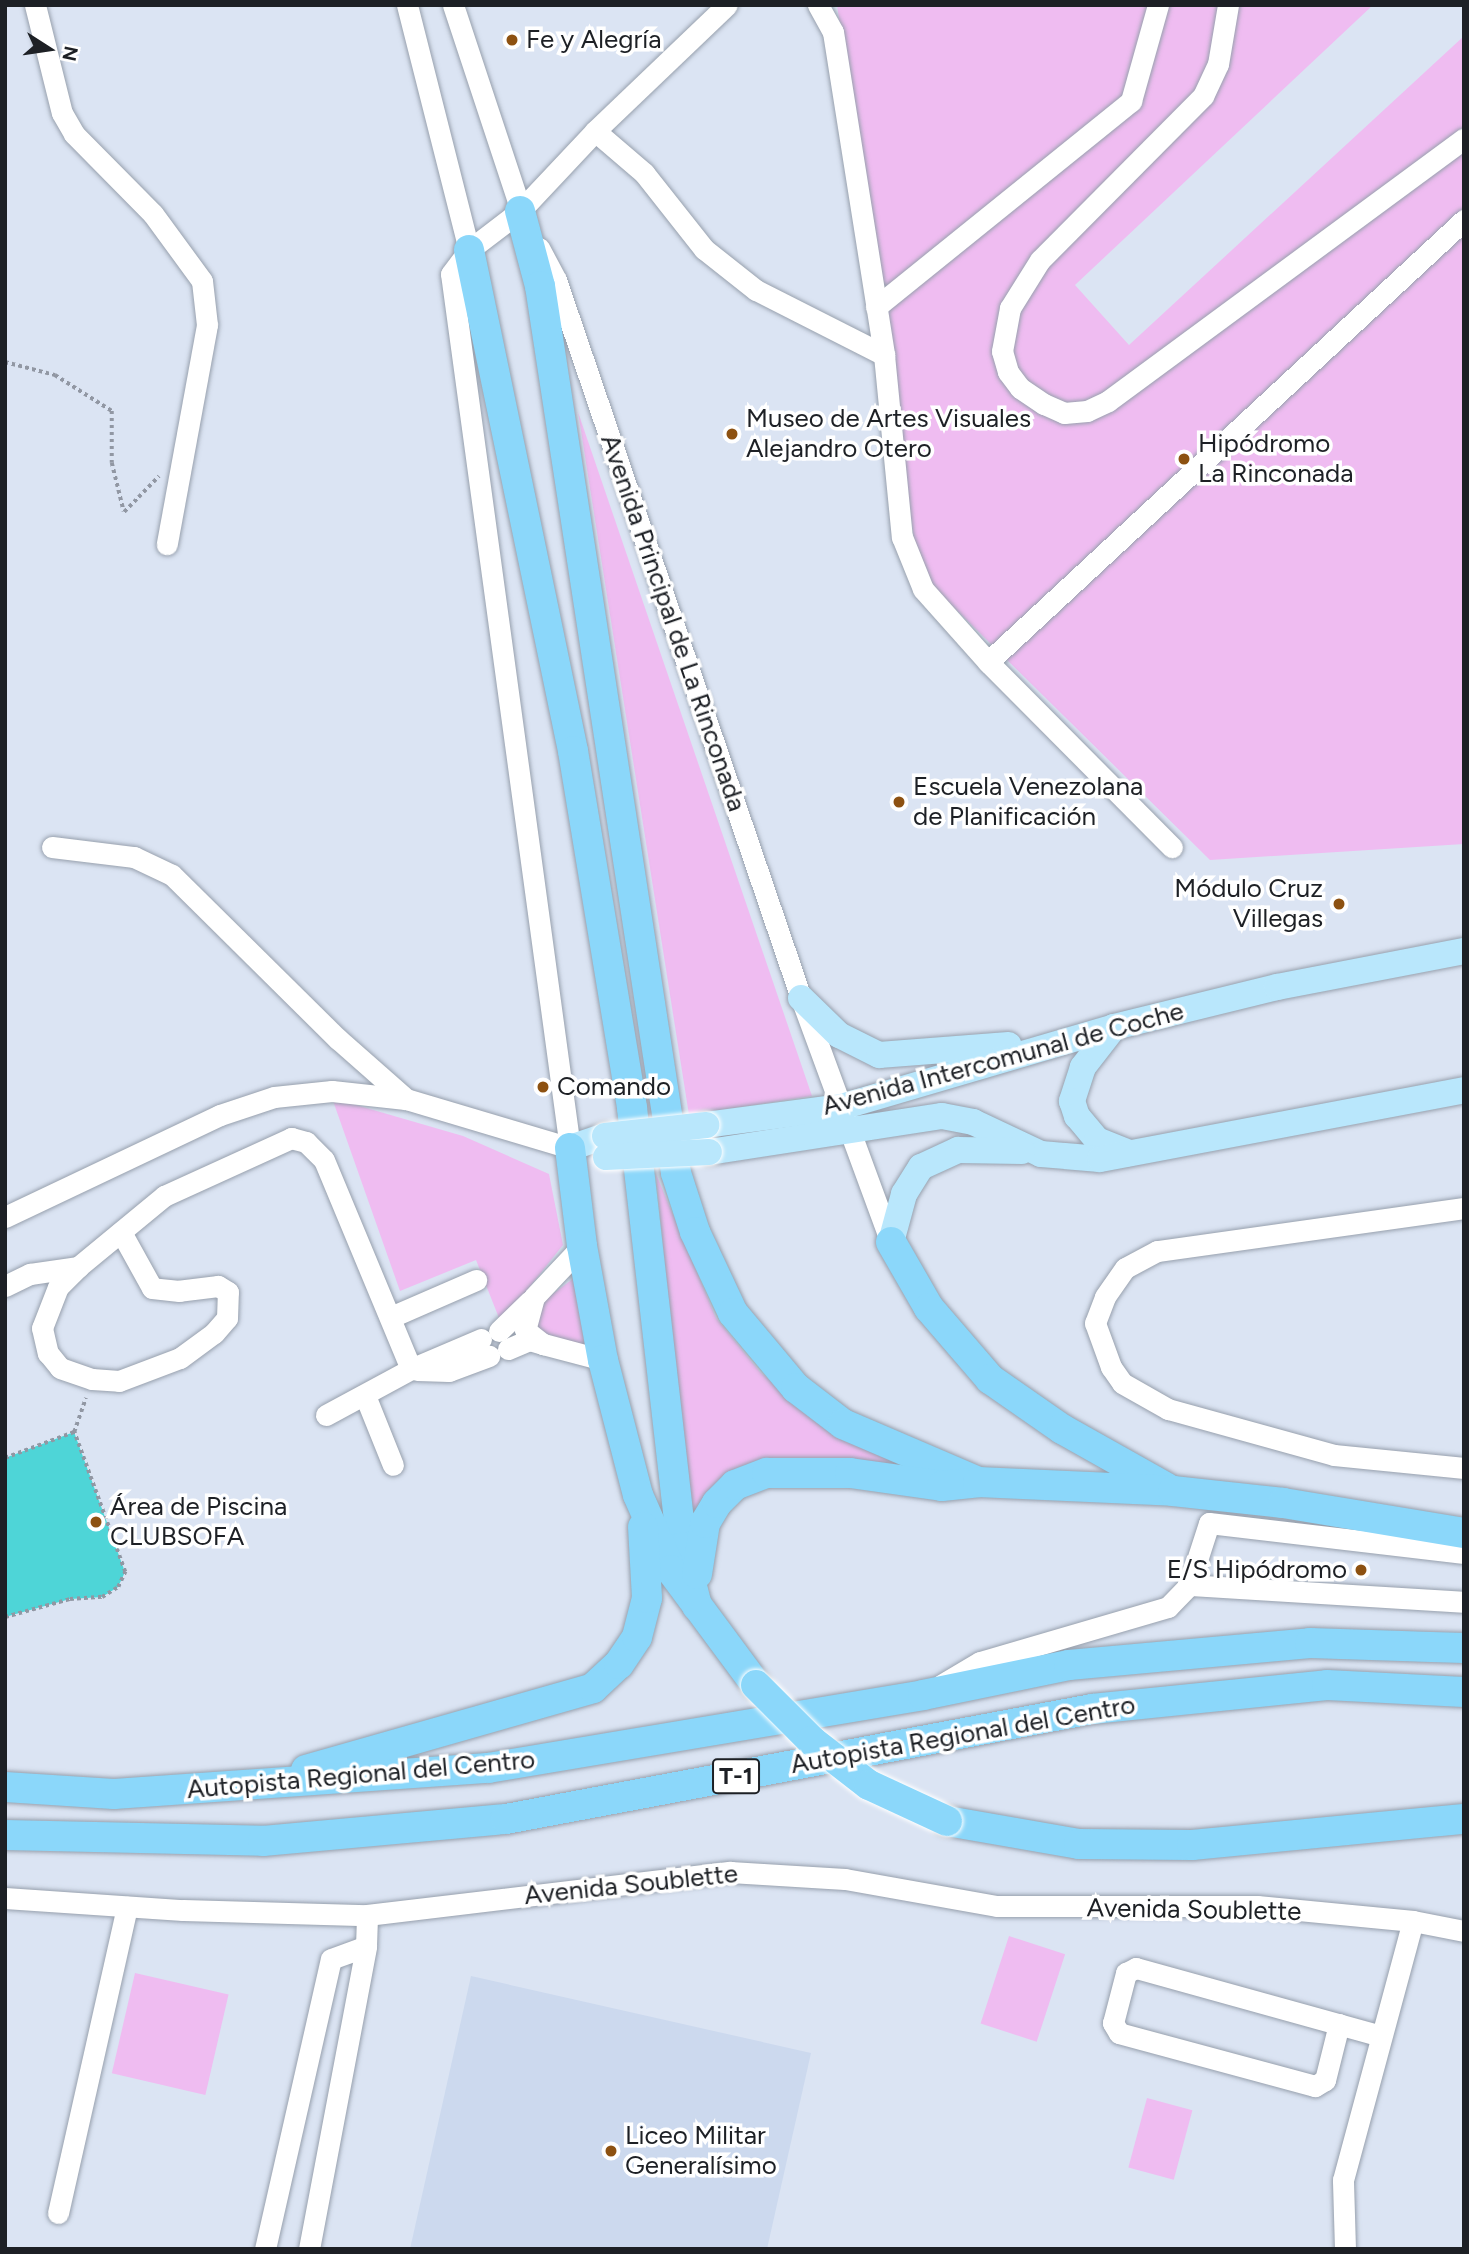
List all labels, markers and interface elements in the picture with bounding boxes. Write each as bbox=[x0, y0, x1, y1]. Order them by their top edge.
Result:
north arrow bbox=[14, 14, 84, 84]
place label: Fe y Alegría bbox=[526, 24, 662, 56]
marker: Fe y Alegría bbox=[504, 32, 520, 48]
text: N bbox=[57, 44, 83, 63]
place label: Museo de Artes Visuales Alejandro Otero bbox=[746, 403, 1031, 464]
marker: Museo de Artes Visuales Alejandro Otero bbox=[724, 426, 740, 442]
place label: Hipódromo La Rinconada bbox=[1198, 428, 1353, 490]
street label: Avenida Principal de La Rinconada bbox=[594, 430, 752, 816]
marker: Hipódromo La Rinconada bbox=[1176, 451, 1192, 467]
place label: Escuela Venezolana de Planificación bbox=[913, 771, 1143, 832]
marker: Escuela Venezolana de Planificación bbox=[891, 794, 907, 810]
place label: Módulo Cruz Villegas bbox=[1174, 873, 1323, 934]
marker: Módulo Cruz Villegas bbox=[1329, 894, 1349, 914]
street label: Avenida Intercomunal de Coche bbox=[819, 996, 1187, 1122]
place label: Comando bbox=[557, 1071, 671, 1103]
marker: Comando bbox=[535, 1079, 551, 1095]
place label: Área de Piscina CLUBSOFA bbox=[110, 1491, 287, 1552]
marker: Área de Piscina CLUBSOFA bbox=[88, 1514, 104, 1530]
place label: E/S Hipódromo bbox=[1167, 1554, 1347, 1586]
marker: E/S Hipódromo bbox=[1353, 1562, 1369, 1578]
street label: Autopista Regional del Centro bbox=[788, 1689, 1138, 1781]
street label: Autopista Regional del Centro bbox=[186, 1744, 536, 1806]
road number: T-1 bbox=[712, 1756, 760, 1797]
street label: Avenida Soublette bbox=[523, 1858, 739, 1912]
street label: Avenida Soublette bbox=[1086, 1893, 1302, 1927]
place label: Liceo Militar Generalísimo bbox=[625, 2120, 777, 2182]
marker: Liceo Militar Generalísimo bbox=[603, 2143, 619, 2159]

